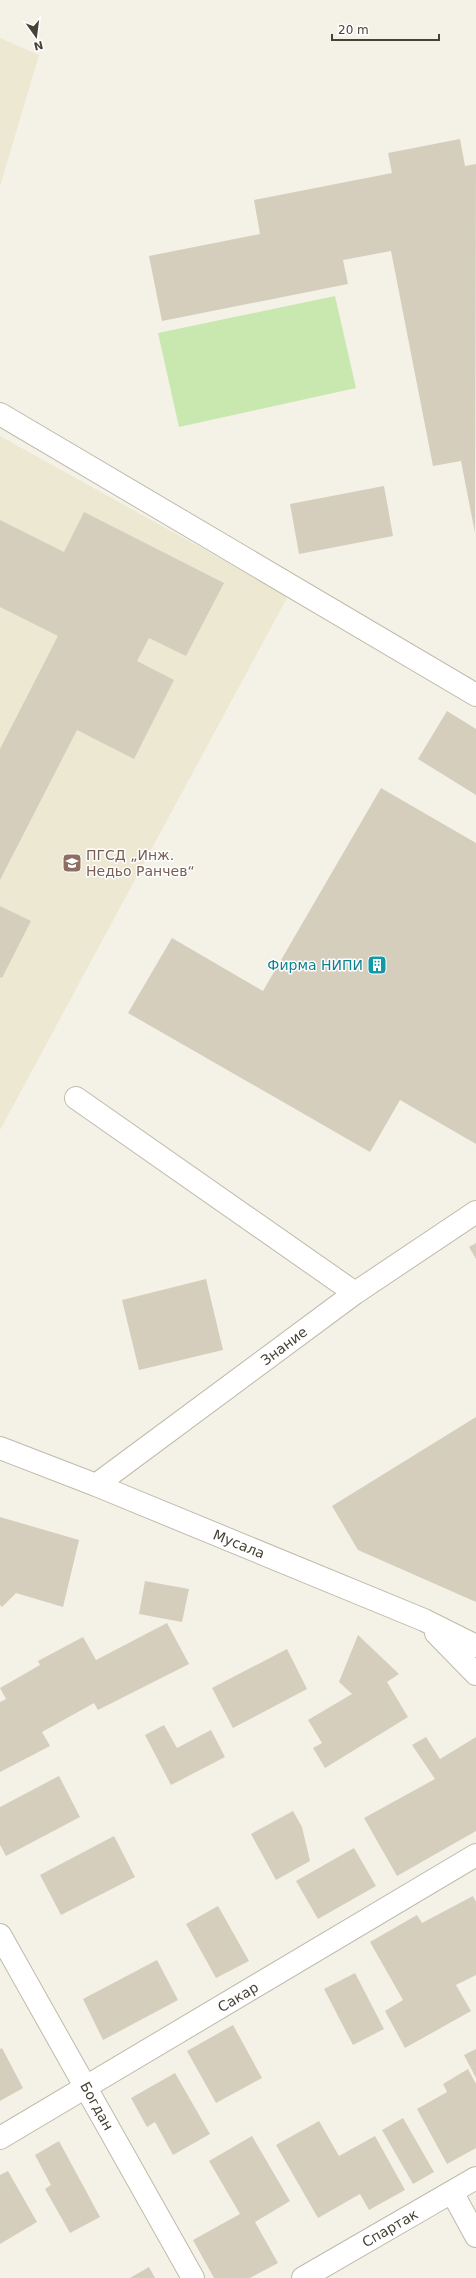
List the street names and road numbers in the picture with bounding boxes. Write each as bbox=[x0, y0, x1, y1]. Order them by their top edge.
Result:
street label: Знание bbox=[258, 1323, 310, 1369]
street label: Мусала bbox=[211, 1526, 267, 1562]
street label: Сакар bbox=[215, 1979, 261, 2015]
street label: Богдан bbox=[77, 2079, 117, 2133]
street label: Спартак bbox=[359, 2206, 421, 2250]

